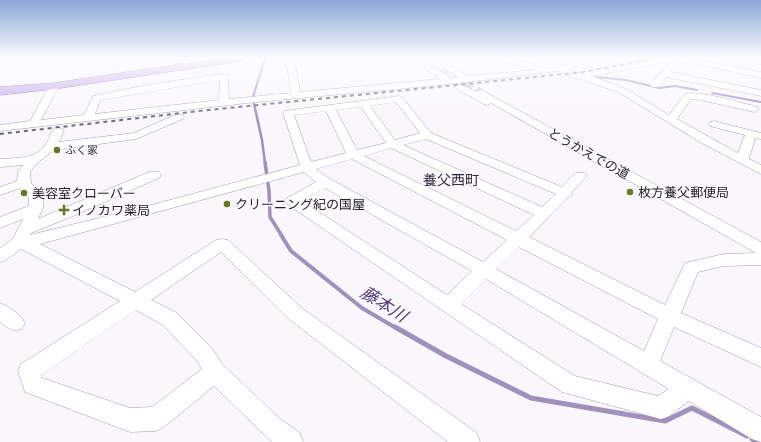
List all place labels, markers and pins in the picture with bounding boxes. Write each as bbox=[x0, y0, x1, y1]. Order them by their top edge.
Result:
place label: ふく家 bbox=[65, 143, 98, 157]
marker: ふく家 bbox=[52, 145, 62, 155]
place label: 枚方養父郵便局 bbox=[638, 184, 729, 200]
place label: 美容室クローバー bbox=[32, 185, 136, 201]
marker: 枚方養父郵便局 bbox=[625, 187, 635, 197]
marker: 美容室クローバー bbox=[19, 188, 29, 198]
place label: クリーニング紀の国屋 bbox=[235, 196, 365, 212]
marker: クリーニング紀の国屋 bbox=[222, 199, 232, 209]
place label: イノカワ薬局 bbox=[72, 202, 150, 218]
marker: イノカワ薬局 bbox=[59, 205, 69, 215]

